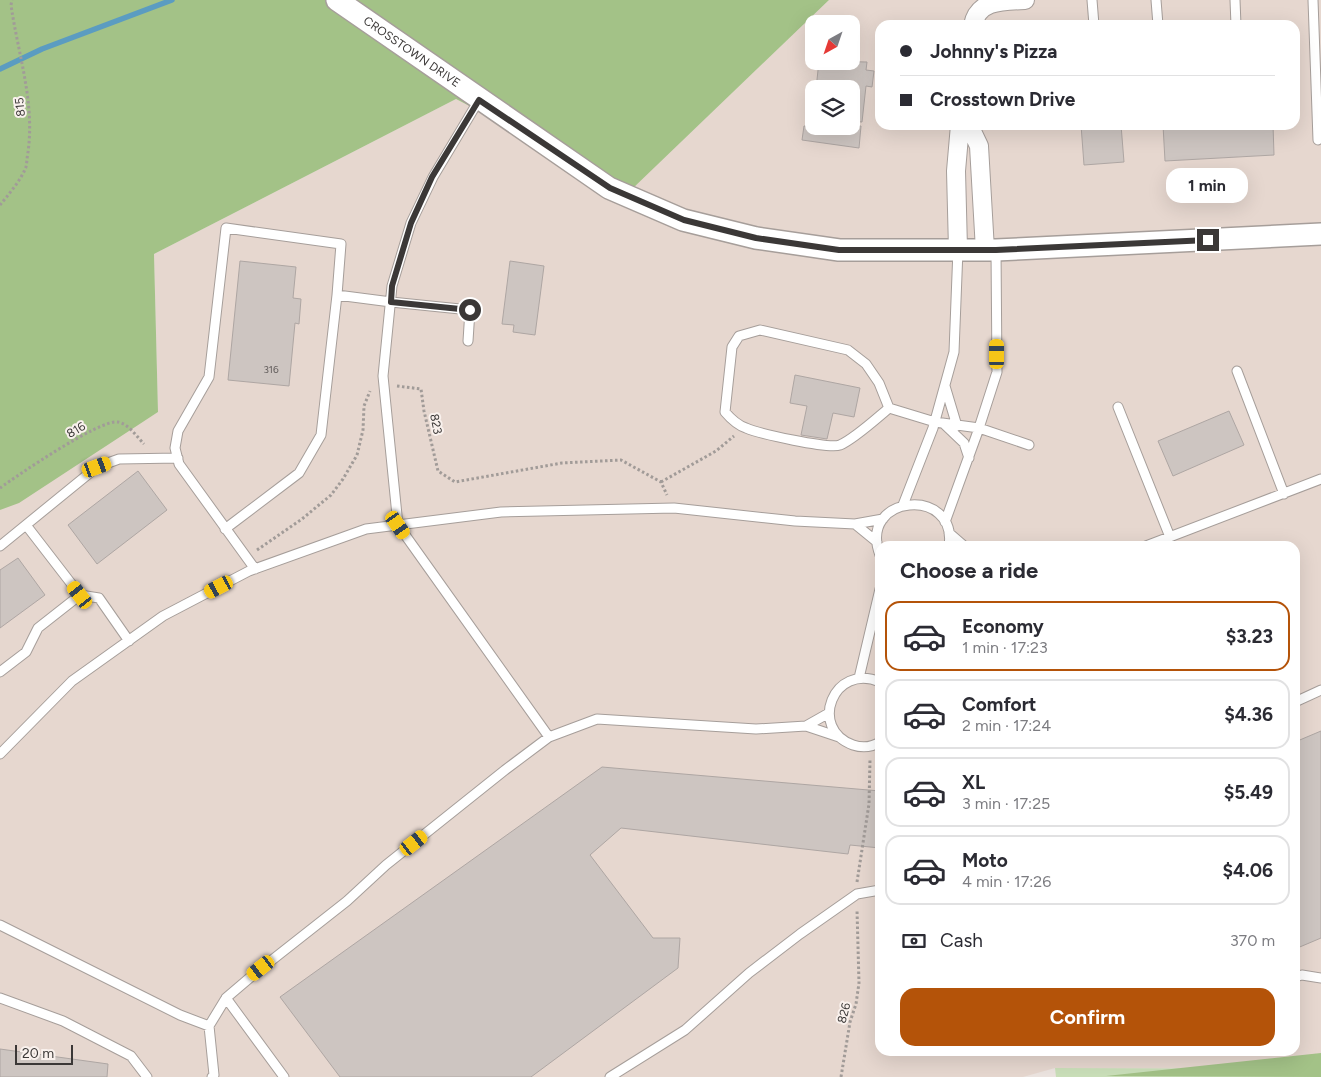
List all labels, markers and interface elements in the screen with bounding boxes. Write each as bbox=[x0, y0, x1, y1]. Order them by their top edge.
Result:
street label: CROSSTOWN DRIVE bbox=[361, 13, 463, 90]
north arrow bbox=[805, 15, 860, 70]
map controls bbox=[805, 15, 860, 135]
text: Johnny's Pizza bbox=[930, 40, 1057, 63]
button: layers bbox=[805, 80, 860, 135]
text: Crosstown Drive bbox=[930, 88, 1075, 111]
street label: 815 bbox=[12, 97, 28, 117]
callout: 1 min bbox=[1167, 168, 1249, 202]
text: 1 min bbox=[1188, 176, 1226, 195]
route end bbox=[1197, 229, 1219, 251]
route start bbox=[459, 299, 481, 321]
car bbox=[989, 339, 1004, 369]
house number: 316 bbox=[263, 363, 279, 376]
street label: 823 bbox=[427, 412, 445, 436]
street label: 816 bbox=[64, 419, 88, 441]
car bbox=[80, 455, 113, 479]
car bbox=[383, 508, 412, 542]
text: Choose a ride bbox=[900, 557, 1038, 584]
car bbox=[202, 573, 235, 601]
car bbox=[64, 579, 95, 611]
icon: car bbox=[902, 614, 947, 659]
text: Economy bbox=[962, 615, 1044, 638]
text: $3.23 bbox=[1226, 625, 1273, 648]
text: 1 min · 17:23 bbox=[962, 638, 1048, 657]
icon: car bbox=[902, 692, 947, 737]
text: Comfort bbox=[962, 693, 1037, 716]
text: $4.36 bbox=[1224, 703, 1273, 726]
text: 2 min · 17:24 bbox=[962, 716, 1051, 735]
icon: car bbox=[902, 770, 947, 815]
text: XL bbox=[962, 771, 985, 794]
text: $5.49 bbox=[1224, 781, 1273, 804]
text: 3 min · 17:25 bbox=[962, 794, 1050, 813]
car bbox=[397, 828, 430, 858]
icon: car bbox=[902, 848, 947, 893]
text: Moto bbox=[962, 849, 1008, 872]
text: $4.06 bbox=[1222, 859, 1273, 882]
text: 4 min · 17:26 bbox=[962, 872, 1051, 891]
icon: cash bbox=[900, 927, 928, 955]
text: Cash bbox=[940, 929, 983, 952]
text: 370 m bbox=[1230, 931, 1275, 950]
car bbox=[244, 953, 277, 983]
button: Confirm bbox=[900, 988, 1275, 1046]
street label: 826 bbox=[835, 1001, 853, 1025]
scale bar bbox=[15, 1042, 72, 1065]
text: 20 m bbox=[22, 1045, 54, 1062]

